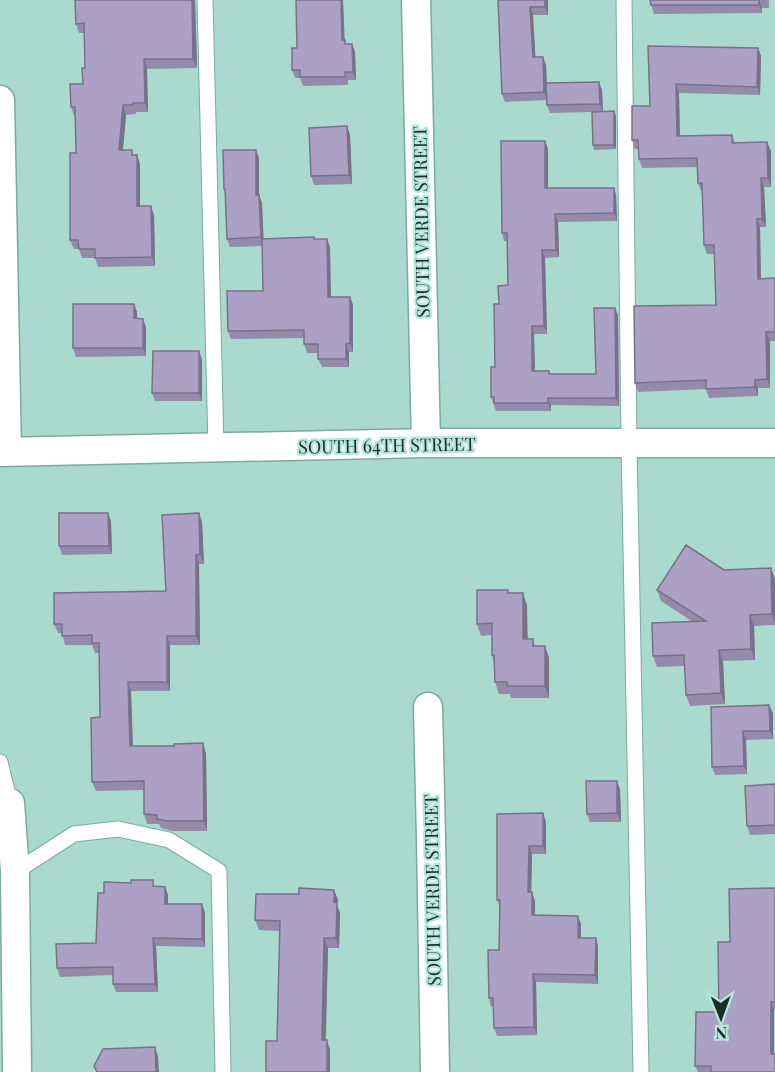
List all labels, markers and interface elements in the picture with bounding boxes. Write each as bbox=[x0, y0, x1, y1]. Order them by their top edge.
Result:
street label: SOUTH VERDE STREET bbox=[407, 126, 435, 318]
street label: SOUTH 64TH STREET bbox=[298, 431, 476, 459]
street label: SOUTH VERDE STREET bbox=[418, 794, 446, 986]
north arrow bbox=[691, 988, 751, 1048]
text: N bbox=[715, 1023, 727, 1044]

